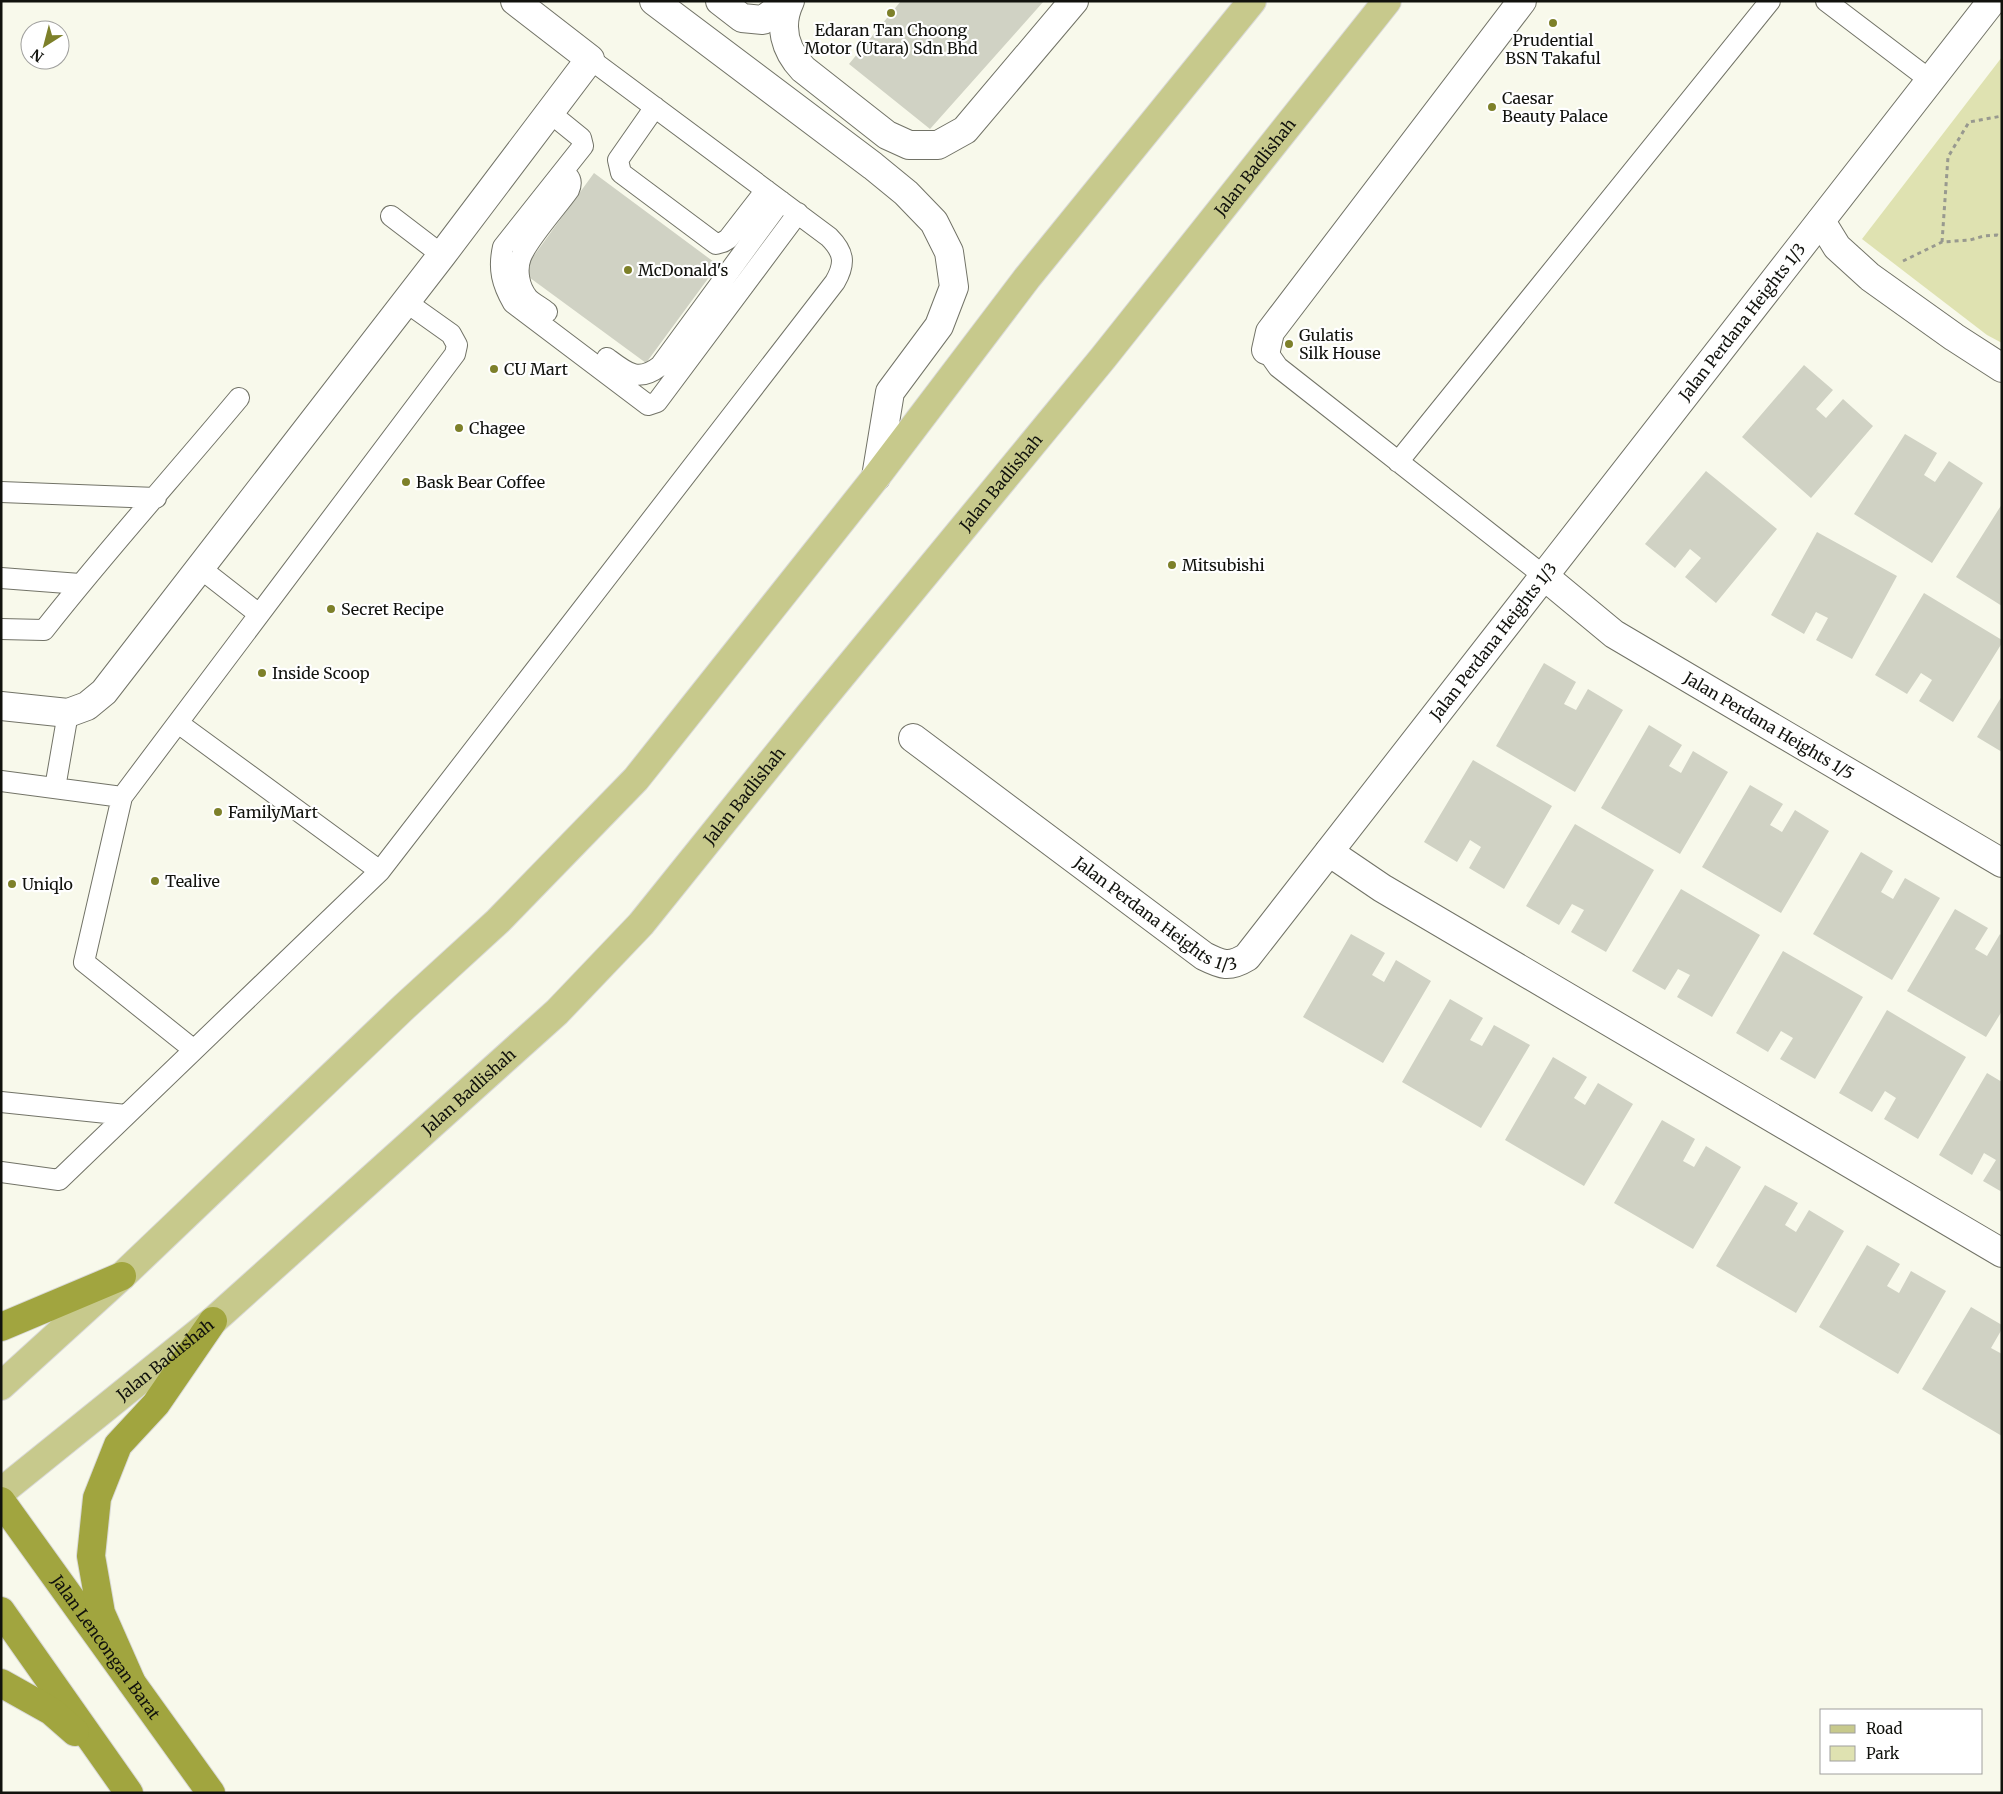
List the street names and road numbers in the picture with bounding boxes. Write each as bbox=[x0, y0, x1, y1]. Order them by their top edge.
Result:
street label: Jalan Badlishah bbox=[1209, 114, 1300, 221]
street label: Jalan Perdana Heights 1/3 bbox=[1674, 239, 1810, 405]
street label: Jalan Badlishah bbox=[954, 430, 1046, 535]
street label: Jalan Perdana Heights 1/3 bbox=[1425, 558, 1561, 725]
street label: Jalan Perdana Heights 1/5 bbox=[1680, 667, 1858, 783]
street label: Jalan Badlishah bbox=[698, 743, 790, 849]
street label: Jalan Perdana Heights 1/3 bbox=[1069, 852, 1239, 974]
street label: Jalan Badlishah bbox=[417, 1044, 520, 1139]
street label: Jalan Badlishah bbox=[112, 1314, 218, 1405]
street label: Jalan Lencongan Barat bbox=[47, 1570, 165, 1724]

